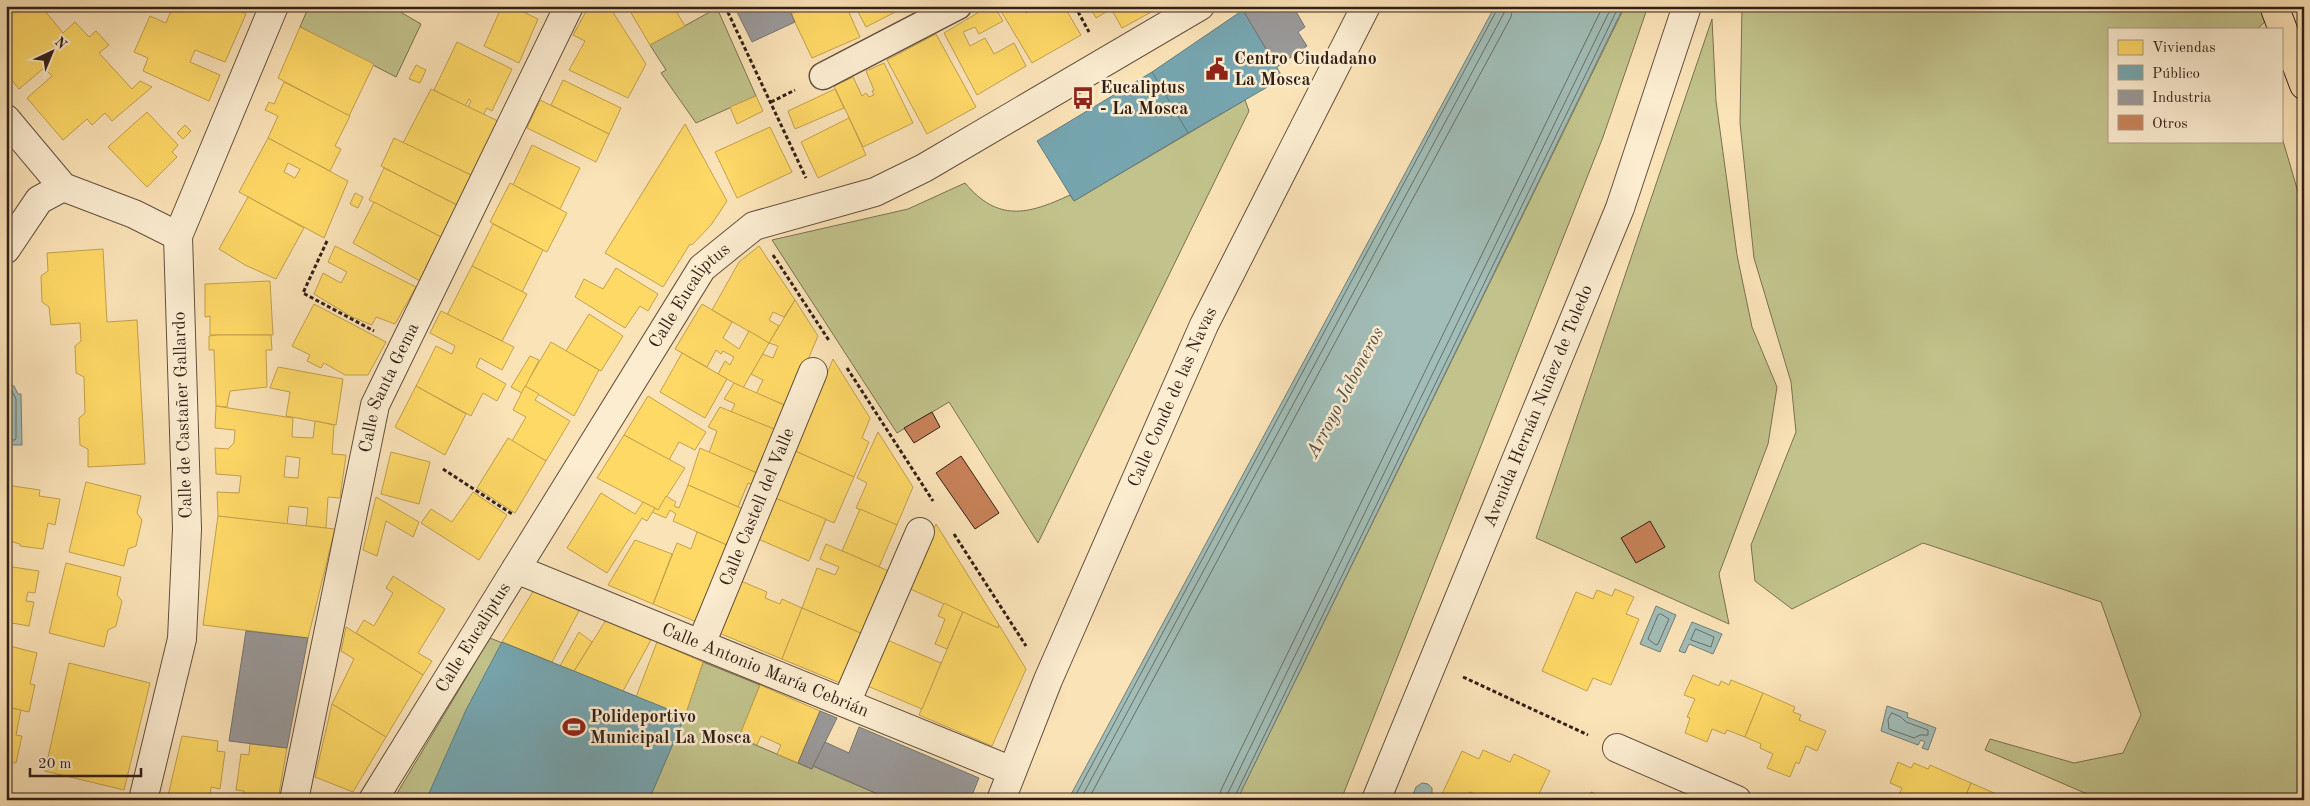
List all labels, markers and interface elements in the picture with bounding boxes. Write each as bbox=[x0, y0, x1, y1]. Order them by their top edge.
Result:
north arrow bbox=[28, 28, 78, 78]
legend bbox=[2108, 28, 2282, 142]
text: N bbox=[52, 35, 69, 52]
text: Viviendas bbox=[2152, 41, 2216, 56]
place label: Centro Ciudadano La Mosca bbox=[1234, 50, 1377, 89]
public building icon: Centro Ciudadano La Mosca bbox=[1204, 56, 1230, 82]
text: Público bbox=[2152, 67, 2200, 82]
place label: Eucaliptus - La Mosca bbox=[1100, 79, 1188, 118]
bus stop icon: Eucaliptus - La Mosca bbox=[1070, 85, 1096, 111]
text: Industria bbox=[2152, 91, 2212, 106]
text: Otros bbox=[2152, 117, 2188, 132]
street label: Calle Eucaliptus bbox=[646, 240, 734, 351]
street label: Avenida Hernán Nuñez de Toledo bbox=[1480, 282, 1596, 530]
street label: Calle Conde de las Navas bbox=[1125, 304, 1221, 490]
street label: Calle de Castañer Gallardo bbox=[170, 311, 196, 519]
street label: Calle Santa Gema bbox=[356, 320, 423, 454]
water label: Arroyo Jaboneros bbox=[1303, 325, 1388, 462]
street label: Calle Castell del Valle bbox=[717, 425, 798, 589]
street label: Calle Eucaliptus bbox=[433, 579, 514, 696]
street label: Calle Antonio María Cebrián bbox=[659, 620, 872, 721]
place label: Polideportivo Municipal La Mosca bbox=[590, 708, 751, 747]
sports icon: Polideportivo Municipal La Mosca bbox=[561, 714, 587, 740]
scale bar bbox=[30, 746, 141, 778]
text: 20 m bbox=[38, 757, 72, 772]

